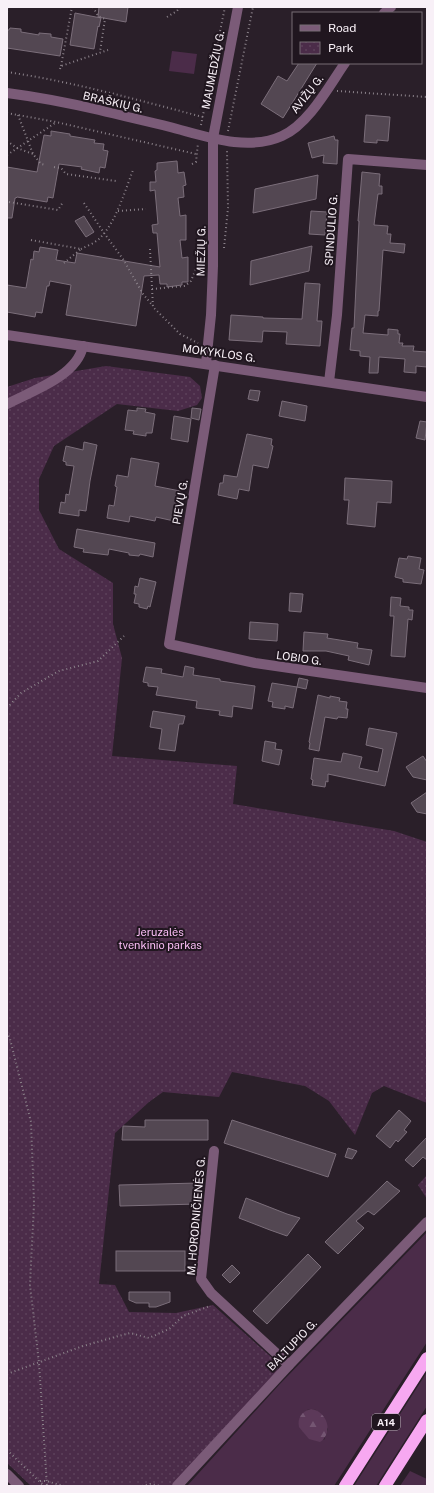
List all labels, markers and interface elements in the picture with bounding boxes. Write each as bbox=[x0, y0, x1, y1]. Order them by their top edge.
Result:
legend bbox=[292, 12, 422, 64]
text: Road bbox=[328, 21, 356, 35]
street label: MAUMEDŽIŲ G. bbox=[200, 30, 226, 110]
text: Park bbox=[328, 41, 354, 55]
street label: AVIŽŲ G. bbox=[288, 73, 326, 115]
street label: BRAŠKIŲ G. bbox=[82, 88, 144, 115]
street label: SPINDULIO G. bbox=[323, 194, 339, 266]
street label: MIEŽIŲ G. bbox=[195, 226, 207, 276]
street label: MOKYKLOS G. bbox=[181, 342, 257, 364]
street label: PIEVŲ G. bbox=[170, 479, 190, 525]
street label: LOBIO G. bbox=[275, 649, 323, 667]
park label: Jeruzalės tvenkinio parkas bbox=[118, 926, 202, 951]
street label: M. HORODNIČIENĖS G. bbox=[184, 1156, 207, 1276]
street label: BALTUPIO G. bbox=[265, 1317, 319, 1373]
road number: A14 bbox=[372, 1414, 400, 1430]

